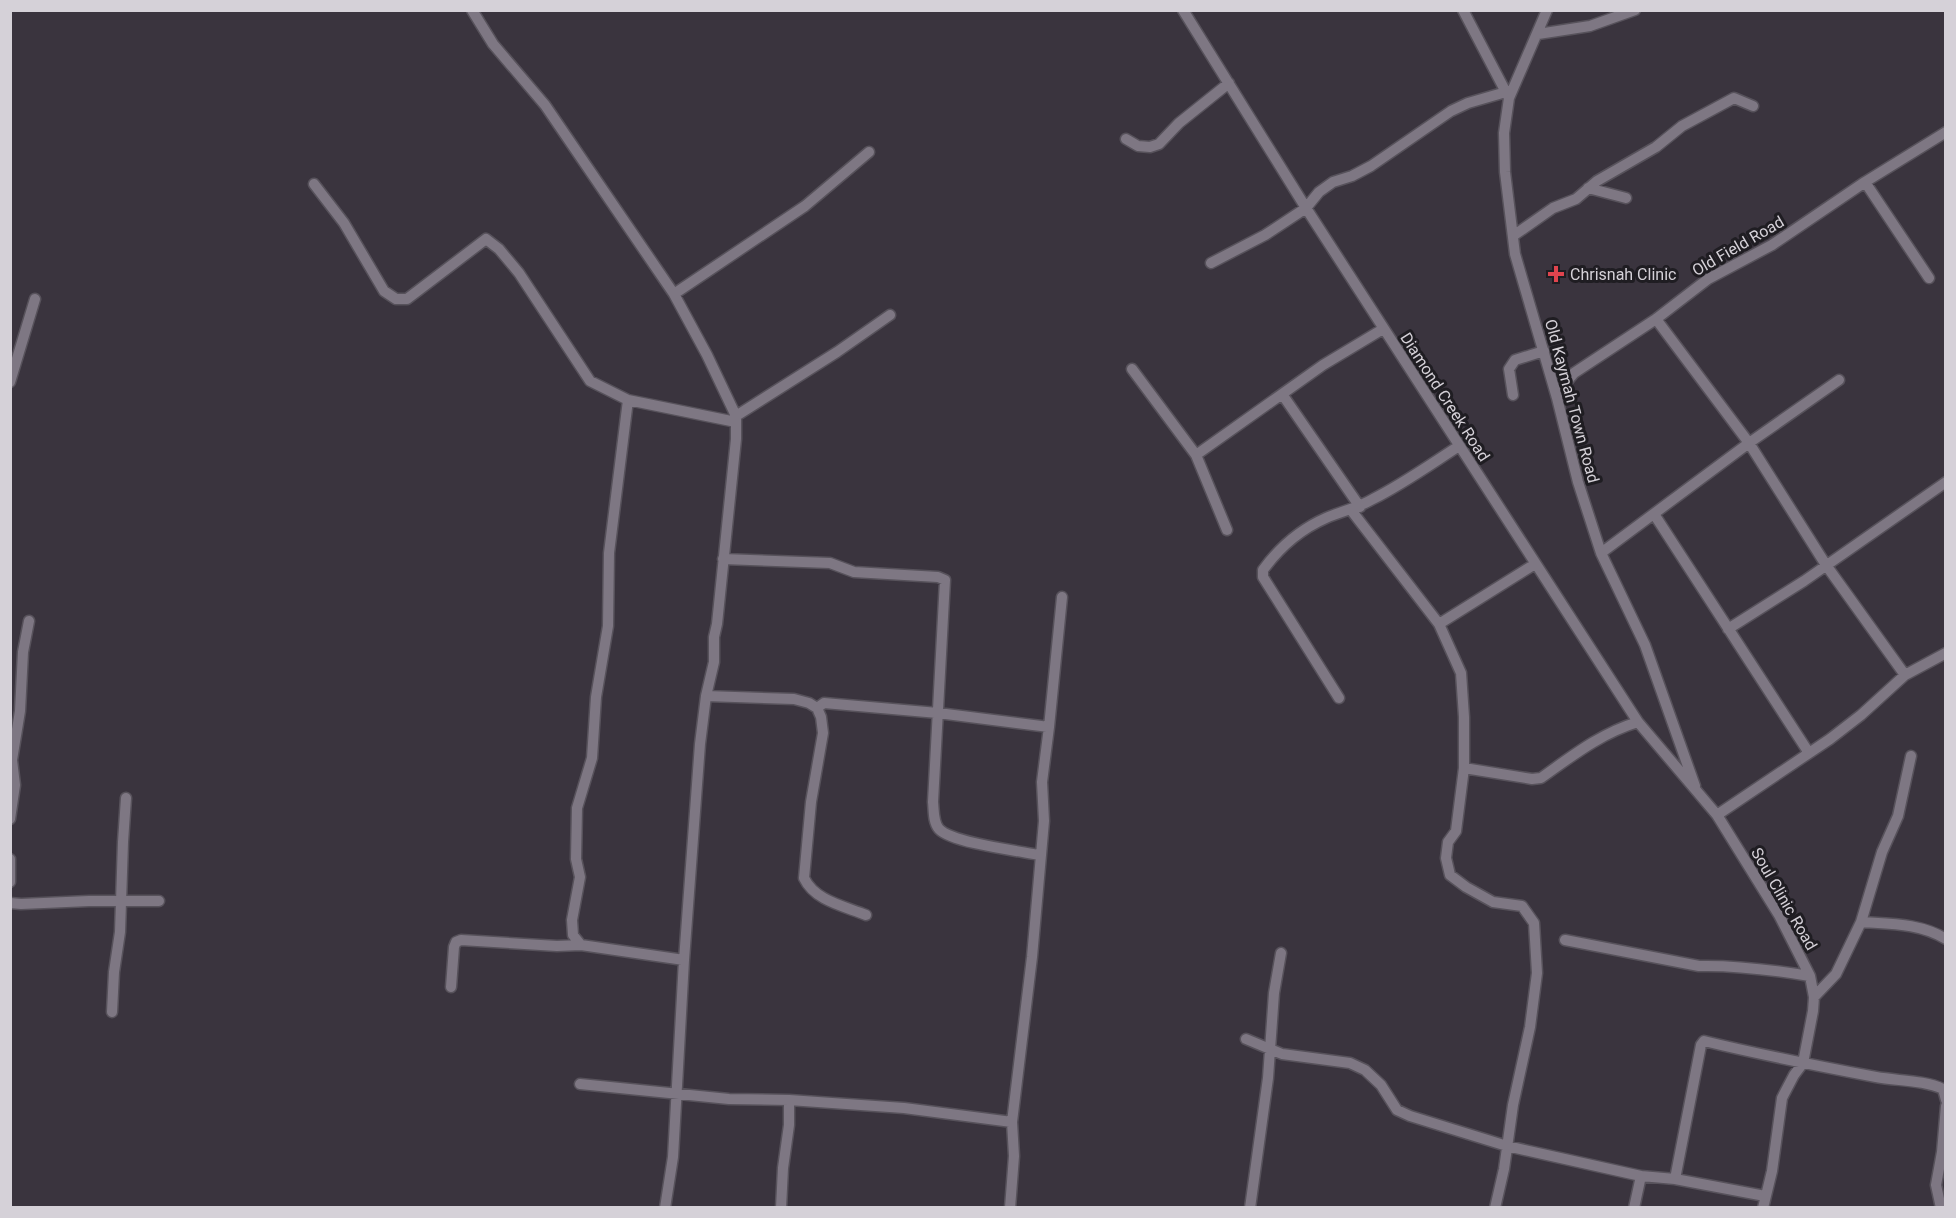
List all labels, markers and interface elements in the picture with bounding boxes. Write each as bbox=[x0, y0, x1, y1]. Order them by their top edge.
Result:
street label: Old Field Road bbox=[1689, 212, 1787, 280]
marker: Chrisnah Clinic bbox=[1547, 265, 1565, 283]
place label: Chrisnah Clinic bbox=[1570, 265, 1676, 284]
street label: Old Kaymah Town Road bbox=[1541, 317, 1603, 485]
street label: Diamond Creek Road bbox=[1396, 329, 1494, 465]
street label: Soul Clinic Road bbox=[1747, 844, 1821, 954]

